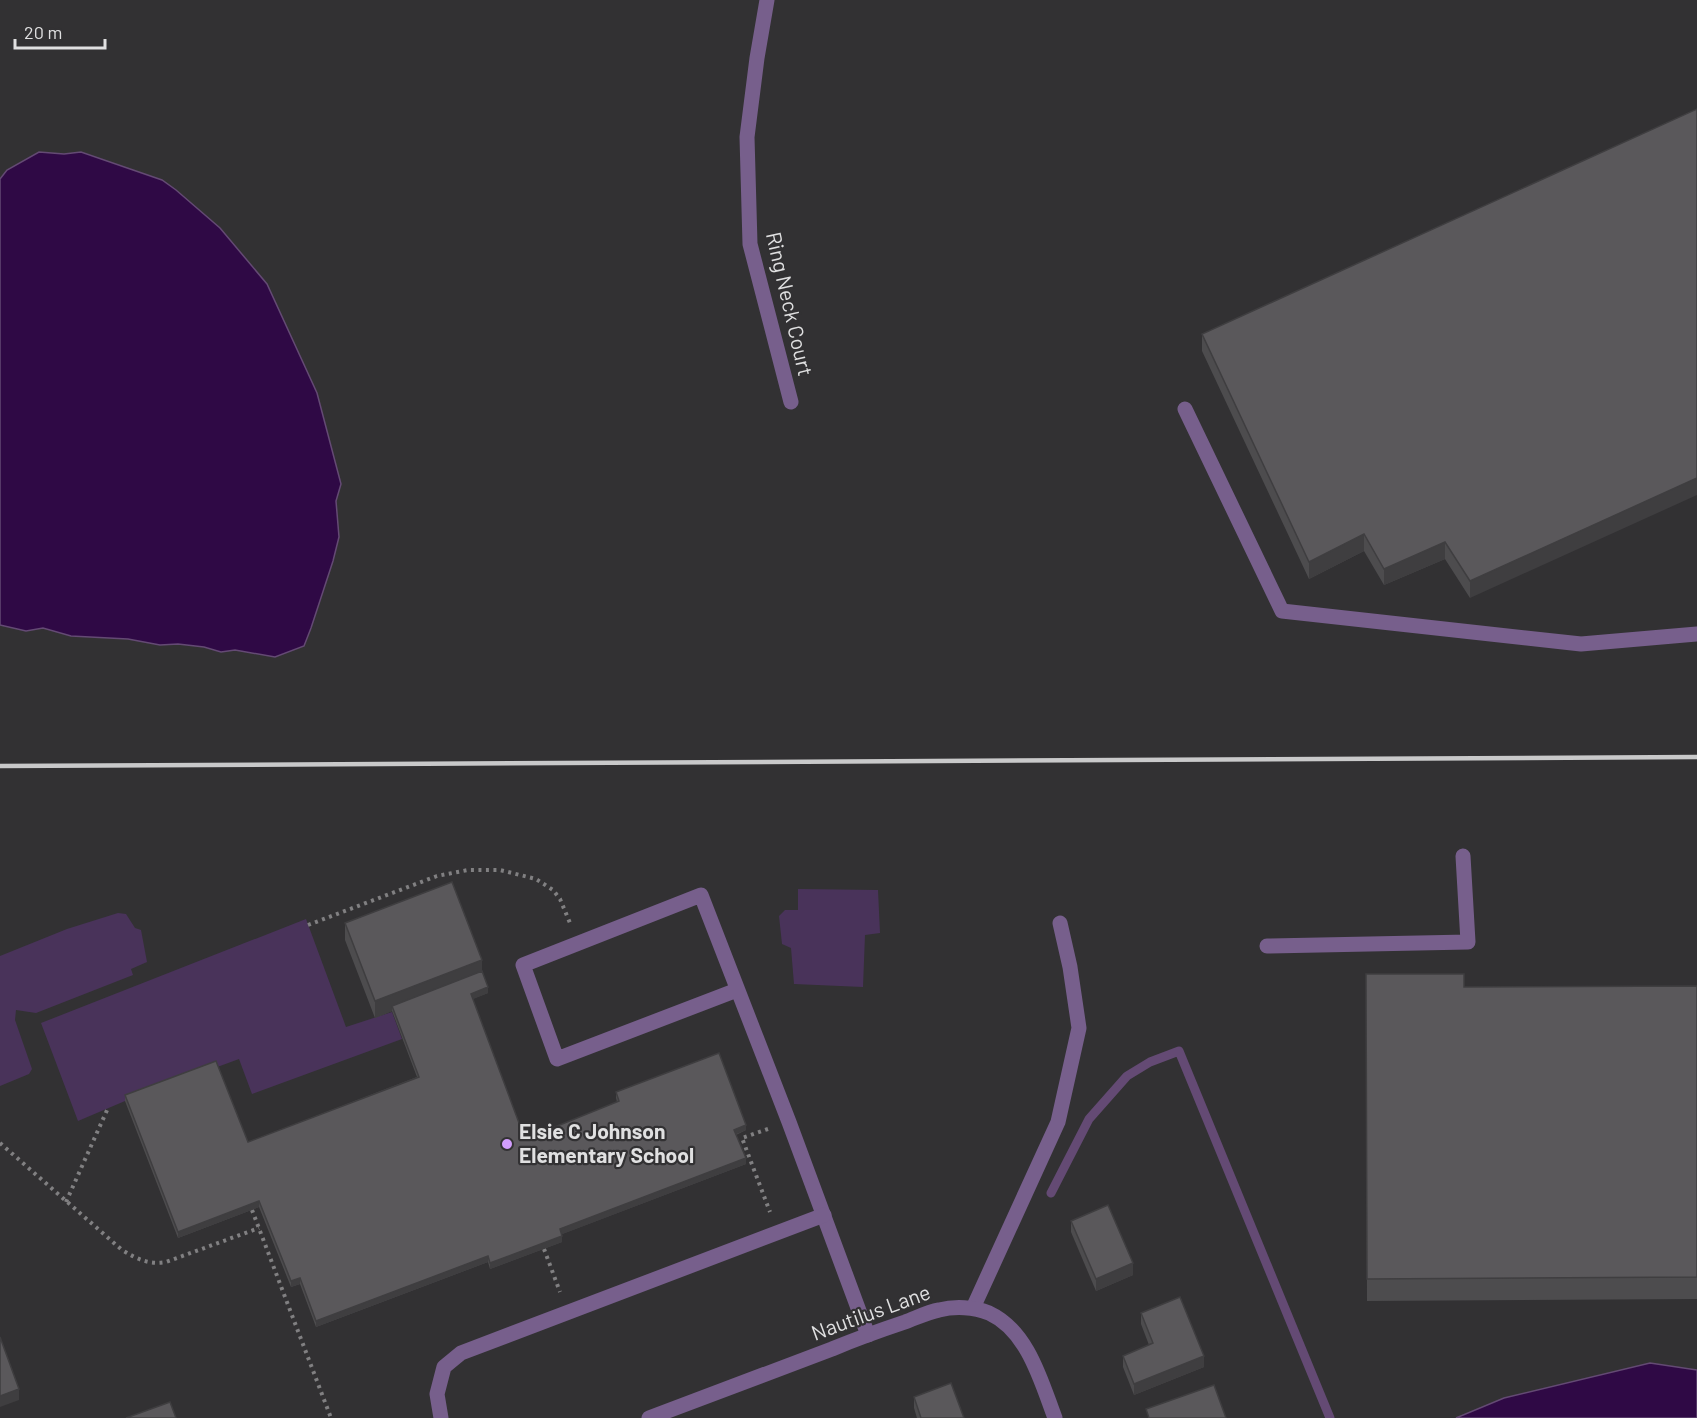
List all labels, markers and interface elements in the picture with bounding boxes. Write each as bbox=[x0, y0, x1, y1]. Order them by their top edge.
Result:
scale bar bbox=[15, 12, 105, 50]
text: 20 m bbox=[24, 21, 62, 43]
street label: Ring Neck Court bbox=[762, 229, 819, 378]
place label: Elsie C Johnson Elementary School bbox=[519, 1118, 694, 1167]
marker: Elsie C Johnson Elementary School bbox=[500, 1137, 514, 1151]
street label: Nautilus Lane bbox=[808, 1279, 933, 1345]

